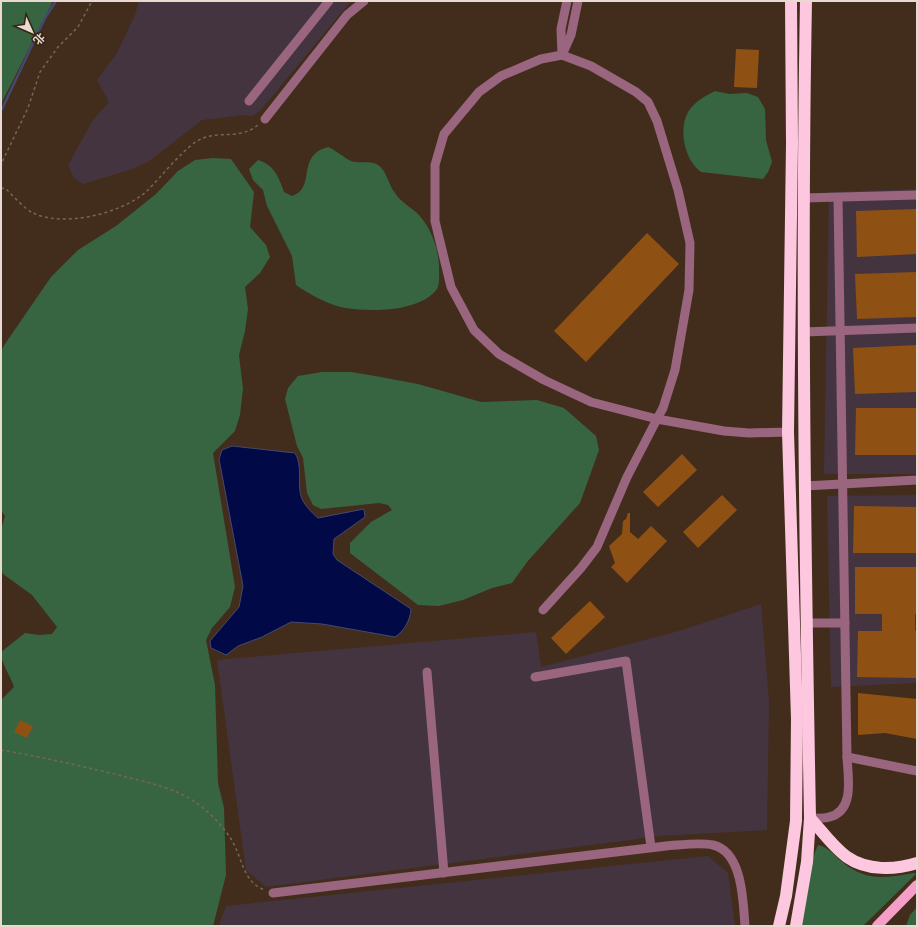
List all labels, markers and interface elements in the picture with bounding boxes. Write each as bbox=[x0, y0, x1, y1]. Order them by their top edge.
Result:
north arrow bbox=[12, 12, 52, 52]
text: 北 bbox=[31, 31, 48, 48]

